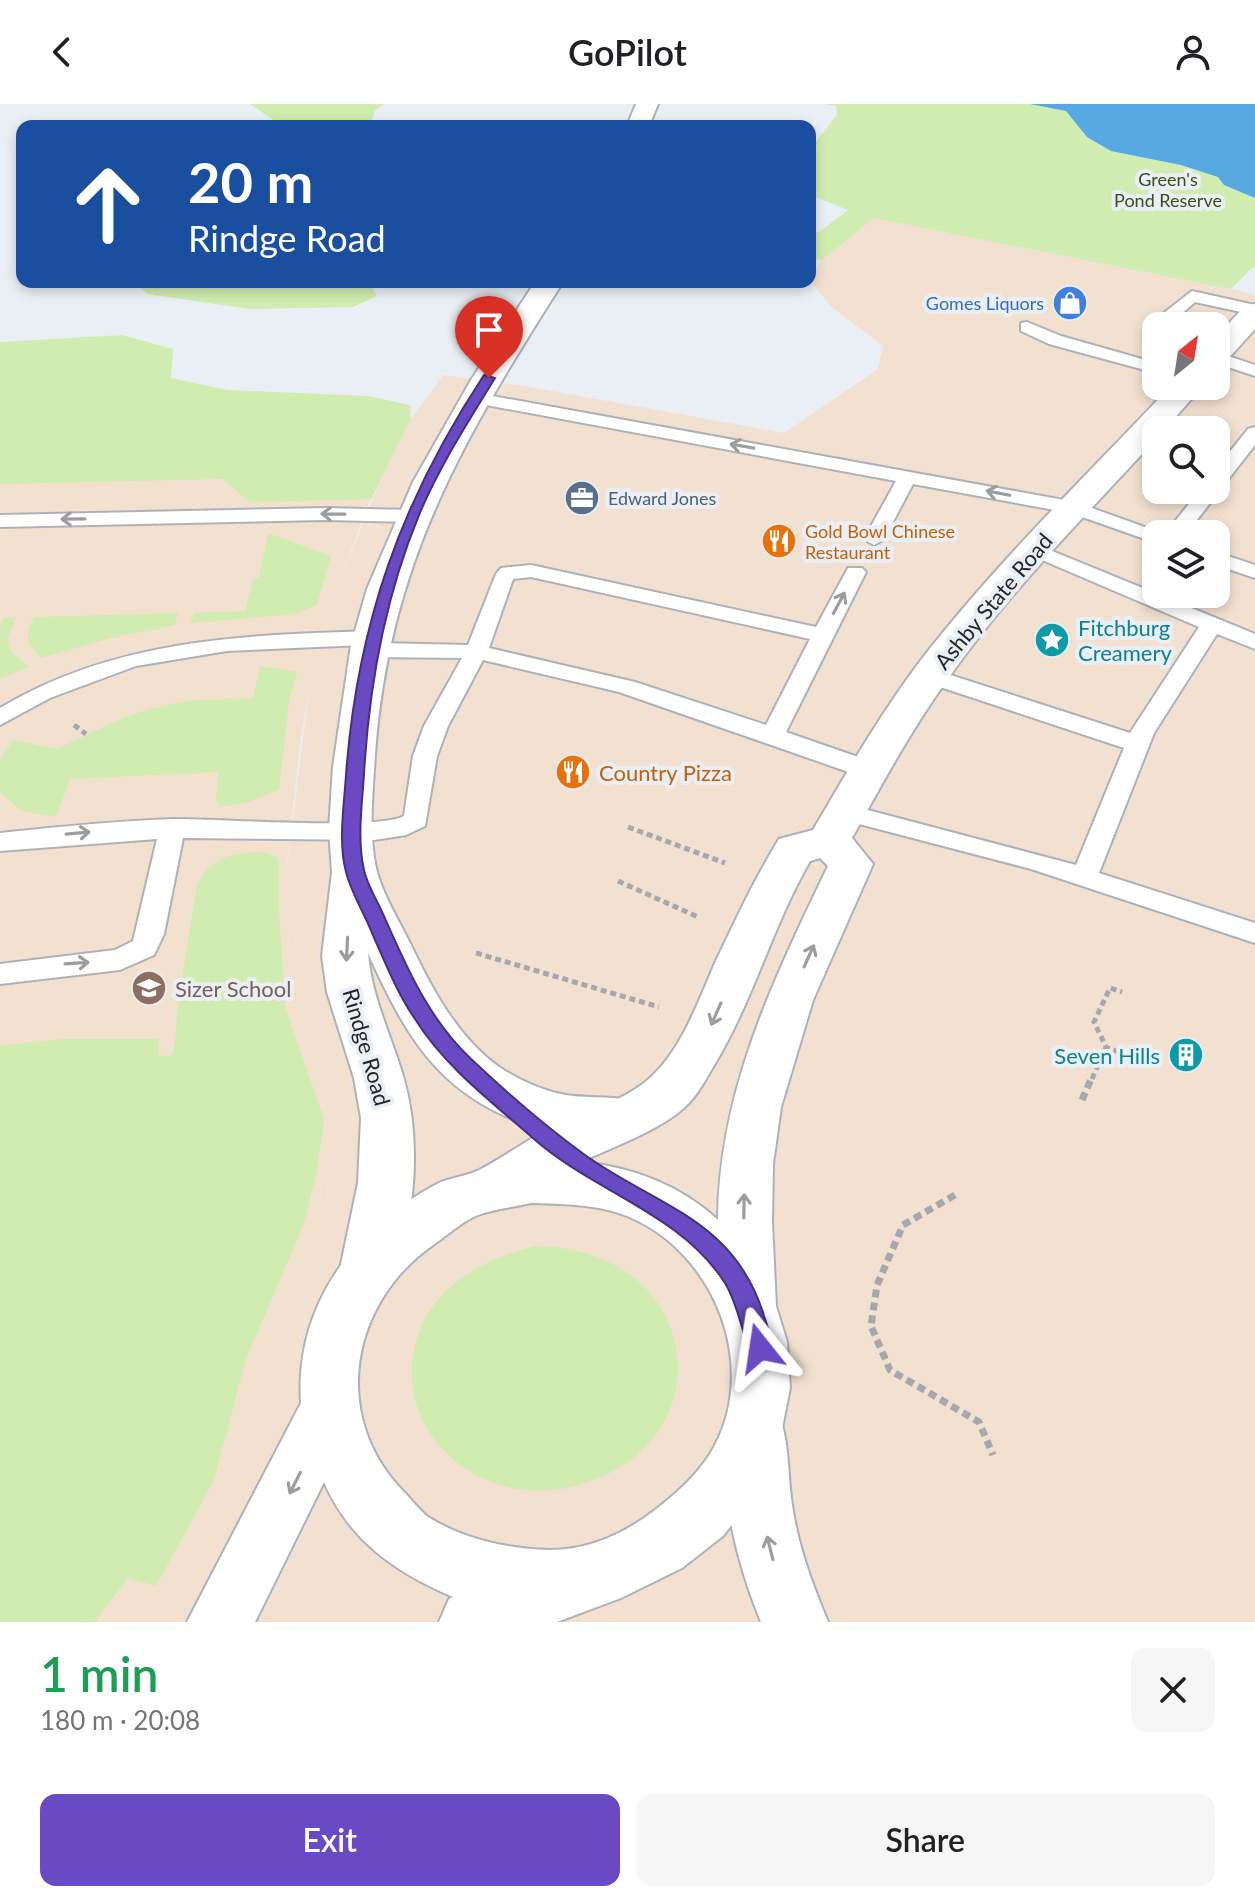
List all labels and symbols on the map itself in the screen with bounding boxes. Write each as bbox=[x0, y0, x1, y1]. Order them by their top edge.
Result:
park label: Green's Pond Reserve bbox=[1114, 168, 1222, 211]
shop icon: Gomes Liquors bbox=[1051, 284, 1089, 322]
place label: Gomes Liquors bbox=[926, 292, 1044, 314]
pin bbox=[455, 296, 523, 378]
north arrow bbox=[1142, 312, 1230, 400]
one-way arrow bbox=[730, 438, 756, 453]
office icon: Edward Jones bbox=[563, 479, 601, 517]
one-way arrow bbox=[986, 485, 1011, 500]
place label: Edward Jones bbox=[608, 487, 716, 509]
one-way arrow bbox=[320, 507, 347, 522]
one-way arrow bbox=[60, 511, 87, 527]
place label: Gold Bowl Chinese Restaurant bbox=[805, 520, 955, 563]
restaurant icon: Gold Bowl Chinese Restaurant bbox=[760, 522, 798, 560]
street label: Ashby State Road bbox=[928, 528, 1058, 674]
one-way arrow bbox=[831, 592, 847, 616]
place label: Fitchburg Creamery bbox=[1078, 614, 1172, 666]
place icon: Fitchburg Creamery bbox=[1033, 621, 1071, 659]
restaurant icon: Country Pizza bbox=[554, 753, 592, 791]
place label: Country Pizza bbox=[599, 759, 732, 786]
one-way arrow bbox=[64, 825, 90, 840]
one-way arrow bbox=[339, 935, 354, 962]
one-way arrow bbox=[802, 944, 817, 969]
one-way arrow bbox=[63, 955, 90, 970]
school or university icon: Sizer School bbox=[130, 969, 168, 1007]
place label: Sizer School bbox=[175, 975, 291, 1002]
street label: Rindge Road bbox=[337, 985, 397, 1109]
one-way arrow bbox=[708, 1002, 723, 1026]
building icon: Seven Hills bbox=[1167, 1036, 1205, 1074]
place label: Seven Hills bbox=[1054, 1042, 1160, 1069]
one-way arrow bbox=[737, 1193, 752, 1220]
position arrow bbox=[718, 1306, 802, 1390]
one-way arrow bbox=[286, 1470, 302, 1494]
one-way arrow bbox=[761, 1536, 776, 1562]

